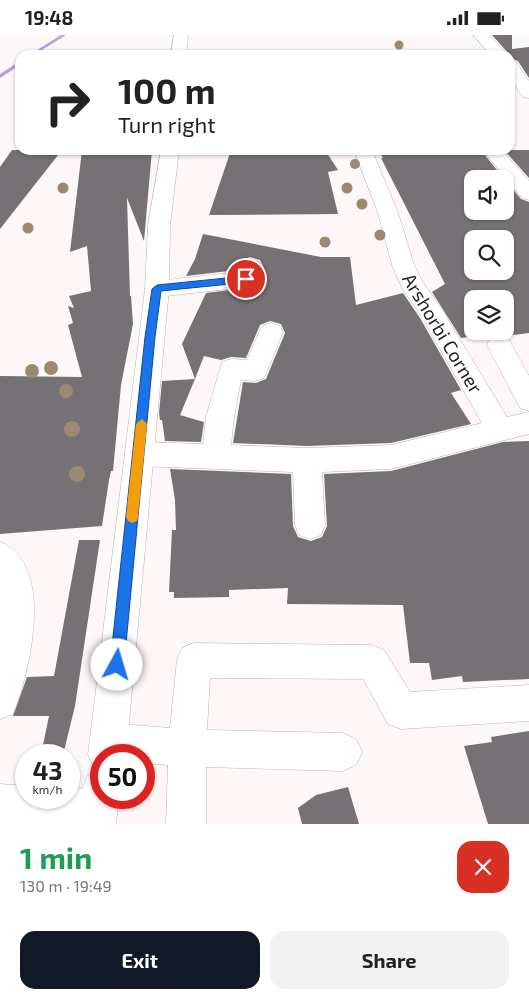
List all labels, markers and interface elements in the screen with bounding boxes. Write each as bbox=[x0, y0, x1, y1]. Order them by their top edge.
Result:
text: 19:48 bbox=[25, 6, 73, 29]
text: 100 m bbox=[118, 69, 216, 111]
icon: right bbox=[35, 70, 100, 135]
text: Turn right bbox=[118, 111, 216, 137]
map controls bbox=[464, 170, 514, 340]
button: sound bbox=[464, 170, 514, 220]
button: search bbox=[464, 230, 514, 280]
pin bbox=[225, 258, 267, 300]
icon: arrive bbox=[232, 265, 260, 293]
street label: Arshorbi Corner bbox=[398, 269, 488, 398]
button: layers bbox=[464, 290, 514, 340]
position arrow bbox=[90, 638, 142, 690]
speed limit sign: 50 bbox=[90, 744, 155, 809]
text: 43 bbox=[32, 755, 63, 785]
text: km/h bbox=[33, 782, 62, 796]
text: 1 min bbox=[20, 839, 92, 875]
button: close bbox=[457, 841, 509, 893]
text: 130 m · 19:49 bbox=[20, 876, 112, 895]
button: Exit bbox=[20, 931, 260, 989]
button: Share bbox=[270, 931, 509, 989]

